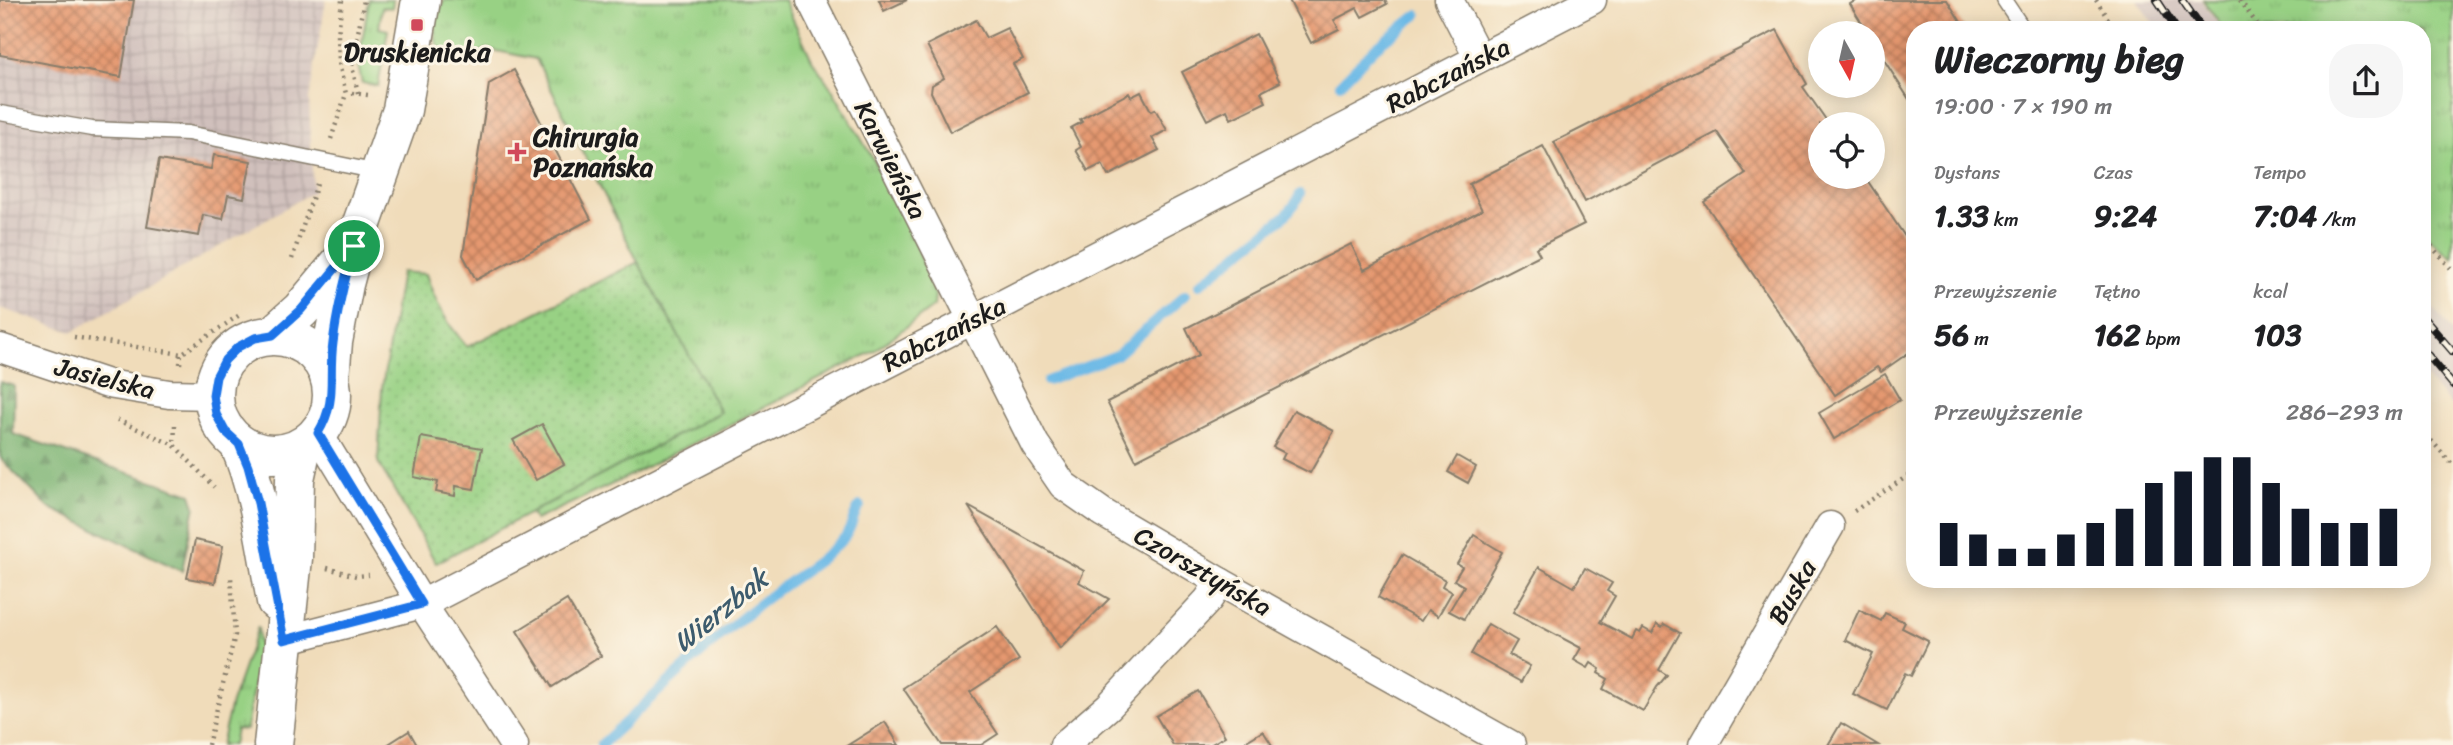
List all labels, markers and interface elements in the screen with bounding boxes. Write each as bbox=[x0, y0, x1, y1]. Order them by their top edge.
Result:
marker: Druskienicka bbox=[409, 17, 425, 33]
north arrow bbox=[1808, 21, 1885, 98]
map controls bbox=[1808, 21, 1885, 189]
street label: Rabczańska bbox=[1378, 24, 1518, 126]
text: Wieczorny bieg bbox=[1934, 26, 2184, 93]
place label: Druskienicka bbox=[344, 29, 491, 75]
button: share bbox=[2329, 44, 2403, 118]
text: 19:00 · 7 × 190 m bbox=[1934, 86, 2112, 127]
street label: Karwieńska bbox=[841, 92, 941, 228]
button: locate bbox=[1808, 112, 1885, 189]
place label: Chirurgia Poznańska bbox=[532, 114, 654, 190]
marker: Chirurgia Poznańska bbox=[507, 142, 527, 162]
text: Dystans bbox=[1934, 156, 2000, 189]
text: Czas bbox=[2094, 156, 2133, 189]
text: Tempo bbox=[2253, 156, 2306, 189]
text: 1.33 bbox=[1934, 189, 1989, 243]
text: 9:24 bbox=[2094, 189, 2157, 243]
text: 7:04 bbox=[2253, 189, 2317, 243]
text: km bbox=[1989, 203, 2019, 236]
text: /km bbox=[2317, 203, 2356, 236]
pin bbox=[324, 216, 384, 276]
icon: arrive bbox=[335, 227, 373, 265]
text: Przewyższenie bbox=[1934, 275, 2057, 308]
text: Tętno bbox=[2094, 275, 2140, 308]
text: kcal bbox=[2253, 275, 2288, 308]
street label: Rabczańska bbox=[874, 283, 1014, 385]
text: 56 bbox=[1934, 308, 1969, 362]
text: 162 bbox=[2094, 308, 2141, 362]
text: 103 bbox=[2253, 308, 2302, 362]
text: m bbox=[1969, 322, 1989, 355]
text: bpm bbox=[2141, 322, 2181, 355]
street label: Jasielska bbox=[49, 343, 160, 413]
text: Przewyższenie bbox=[1934, 392, 2083, 433]
text: 286–293 m bbox=[2286, 392, 2403, 433]
street label: Czorsztyńska bbox=[1125, 513, 1281, 629]
street label: Buska bbox=[1755, 550, 1830, 633]
water label: Wierzbak bbox=[661, 554, 782, 665]

